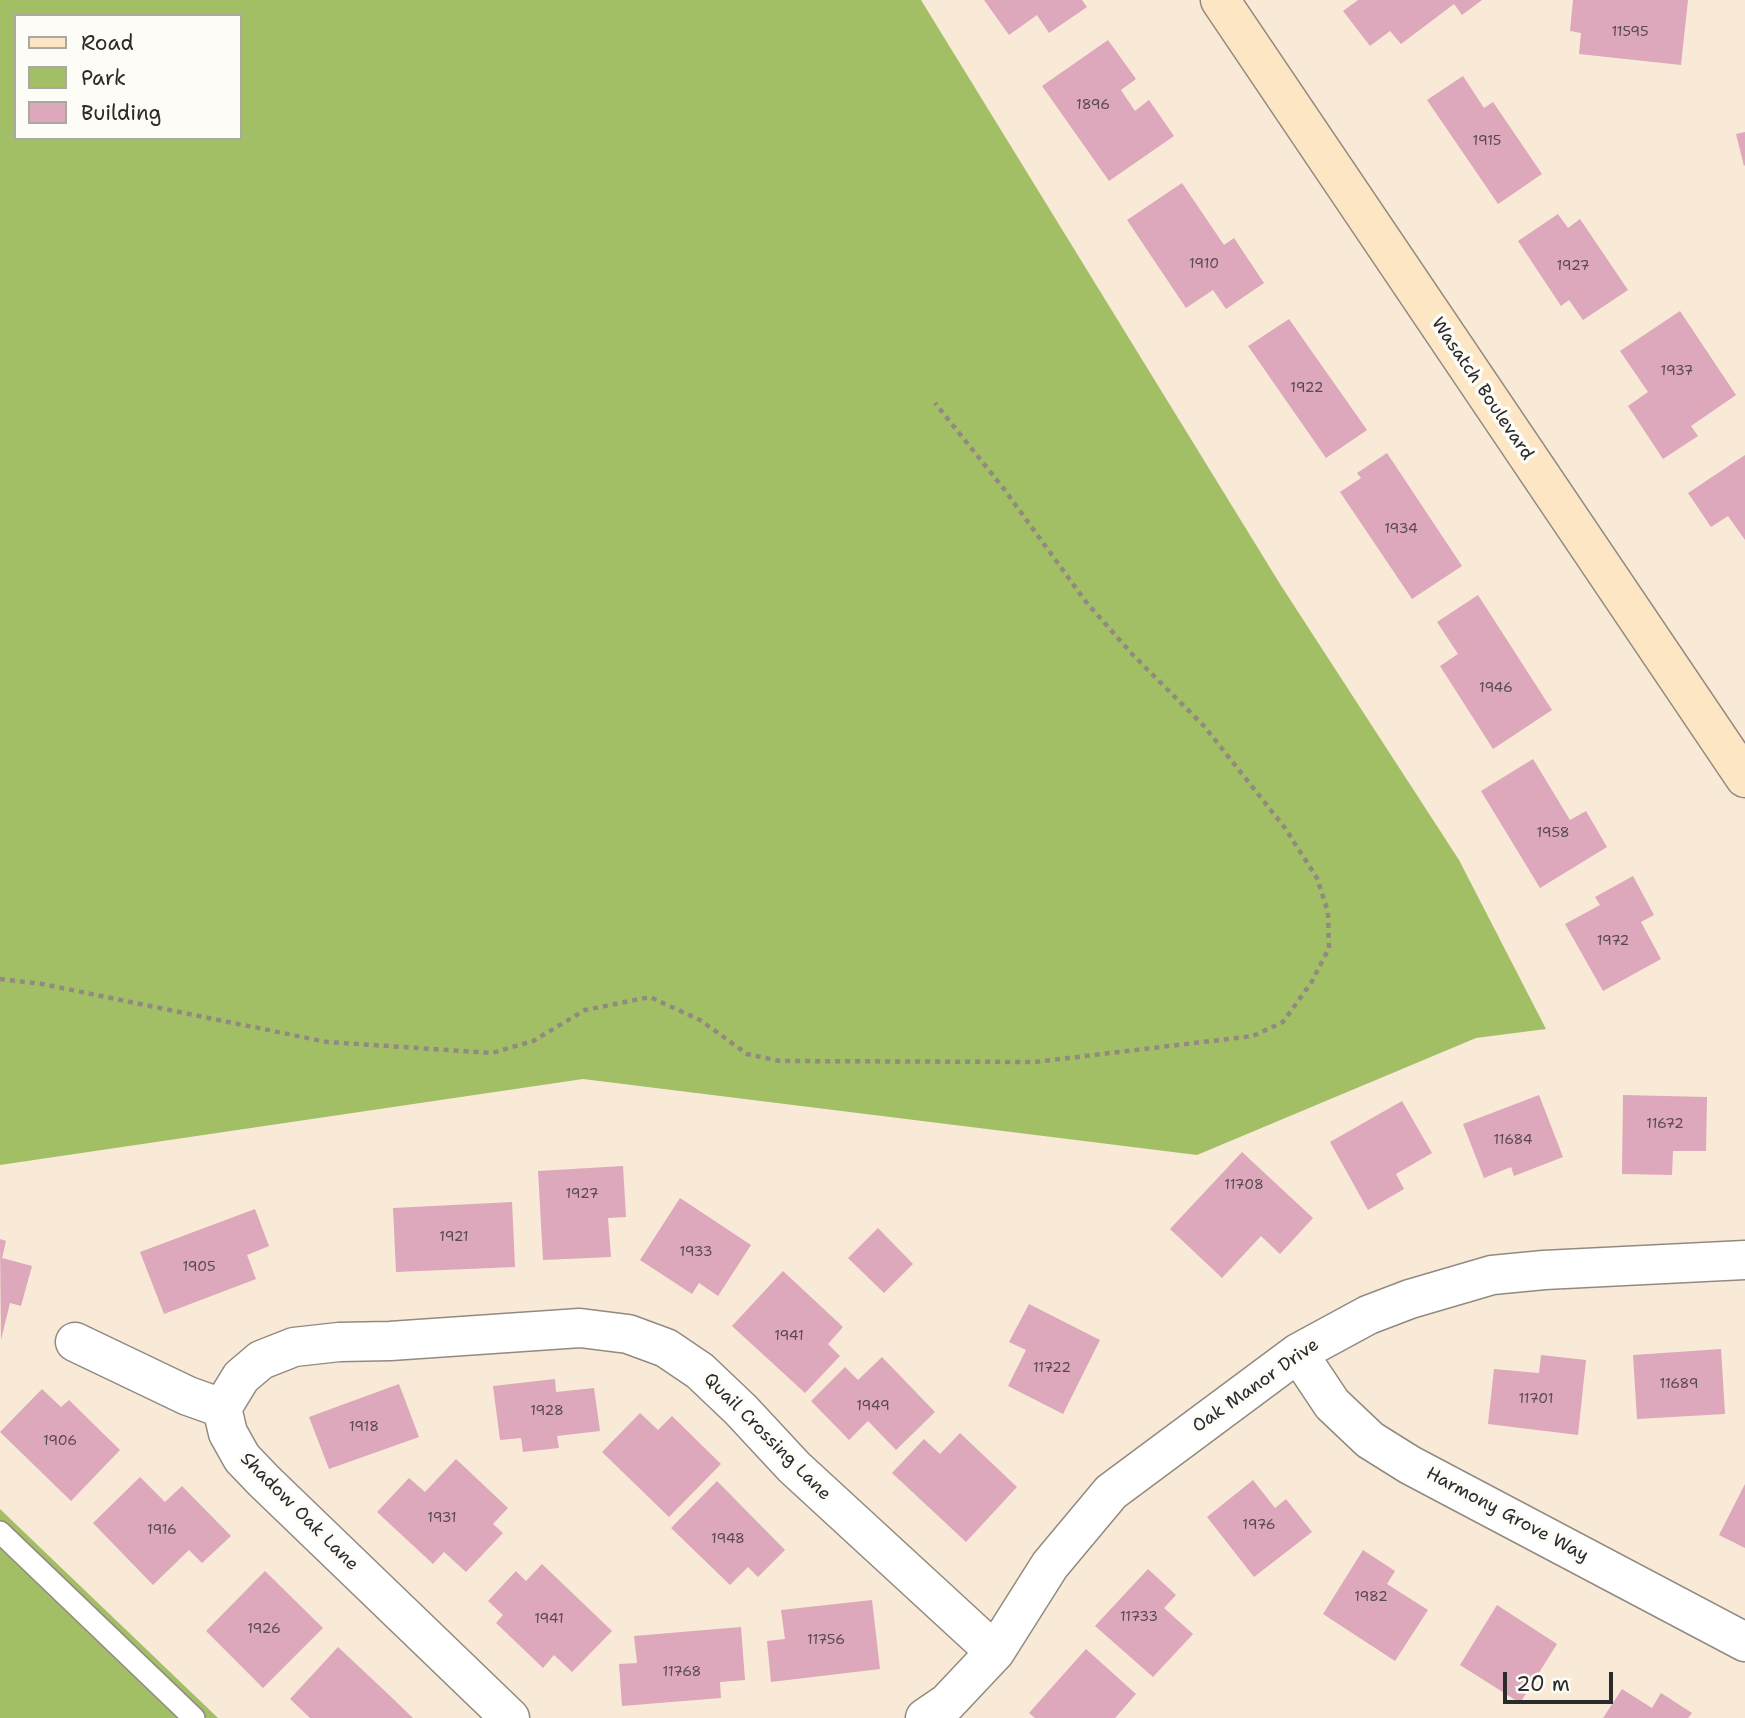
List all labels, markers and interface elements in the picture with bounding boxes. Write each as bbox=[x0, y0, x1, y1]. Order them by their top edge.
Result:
legend bbox=[14, 14, 242, 140]
house number: 11595 bbox=[1611, 24, 1649, 40]
text: Road bbox=[81, 29, 134, 57]
text: Park bbox=[81, 64, 126, 92]
house number: 1896 bbox=[1076, 97, 1110, 113]
text: Building bbox=[81, 99, 161, 127]
house number: 1915 bbox=[1473, 133, 1501, 149]
house number: 1910 bbox=[1189, 256, 1219, 272]
house number: 1927 bbox=[1556, 258, 1590, 274]
street label: Wasatch Boulevard bbox=[1426, 314, 1538, 464]
house number: 1937 bbox=[1661, 363, 1693, 379]
house number: 1922 bbox=[1290, 380, 1324, 396]
house number: 1934 bbox=[1384, 521, 1418, 537]
house number: 1946 bbox=[1479, 680, 1513, 696]
house number: 1958 bbox=[1537, 825, 1569, 841]
house number: 1972 bbox=[1597, 933, 1629, 949]
house number: 11672 bbox=[1646, 1116, 1684, 1132]
house number: 11684 bbox=[1494, 1132, 1532, 1148]
house number: 11708 bbox=[1224, 1177, 1264, 1193]
house number: 1927 bbox=[565, 1186, 599, 1202]
house number: 1921 bbox=[439, 1229, 469, 1245]
house number: 1933 bbox=[679, 1244, 713, 1260]
house number: 1905 bbox=[182, 1259, 216, 1275]
house number: 1941 bbox=[774, 1328, 804, 1344]
street label: Oak Manor Drive bbox=[1189, 1334, 1323, 1438]
house number: 11722 bbox=[1033, 1360, 1071, 1376]
street label: Quail Crossing Lane bbox=[699, 1369, 835, 1505]
house number: 11689 bbox=[1660, 1376, 1698, 1392]
house number: 11701 bbox=[1518, 1391, 1554, 1407]
house number: 1949 bbox=[856, 1398, 890, 1414]
house number: 1928 bbox=[530, 1403, 564, 1419]
house number: 1918 bbox=[349, 1419, 379, 1435]
house number: 1906 bbox=[43, 1433, 77, 1449]
street label: Shadow Oak Lane bbox=[235, 1448, 363, 1576]
street label: Harmony Grove Way bbox=[1422, 1463, 1592, 1567]
house number: 1931 bbox=[427, 1510, 457, 1526]
house number: 1976 bbox=[1242, 1517, 1276, 1533]
house number: 1916 bbox=[147, 1522, 177, 1538]
house number: 1948 bbox=[711, 1531, 745, 1547]
house number: 1982 bbox=[1354, 1589, 1388, 1605]
house number: 11733 bbox=[1120, 1609, 1158, 1625]
house number: 1941 bbox=[534, 1611, 564, 1627]
house number: 1926 bbox=[247, 1621, 281, 1637]
house number: 11756 bbox=[807, 1632, 845, 1648]
scale bar bbox=[1507, 1658, 1617, 1702]
house number: 11768 bbox=[663, 1664, 701, 1680]
text: 20 m bbox=[1516, 1670, 1570, 1698]

